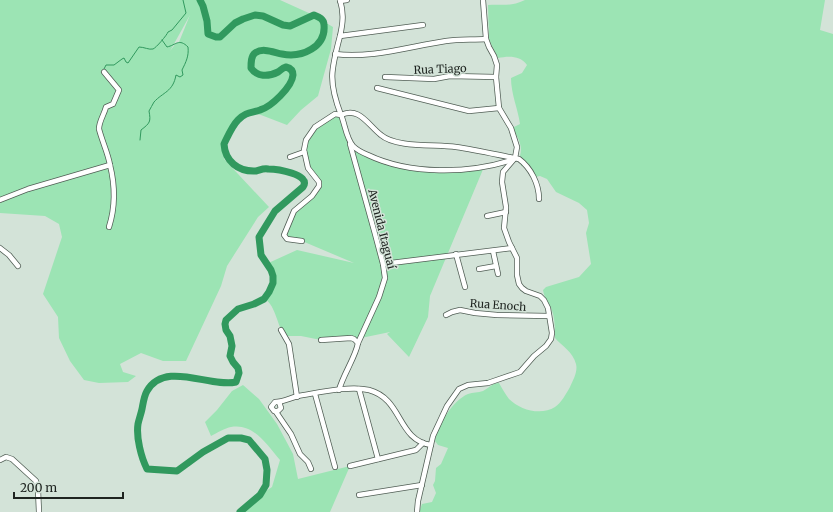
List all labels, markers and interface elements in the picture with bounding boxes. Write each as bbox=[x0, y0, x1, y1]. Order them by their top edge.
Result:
street label: Rua Tiago bbox=[413, 61, 467, 77]
street label: Avenida Itaguaí bbox=[365, 187, 399, 271]
street label: Rua Enoch bbox=[469, 296, 527, 314]
scale bar bbox=[14, 474, 123, 500]
text: 200 m bbox=[20, 480, 57, 495]

